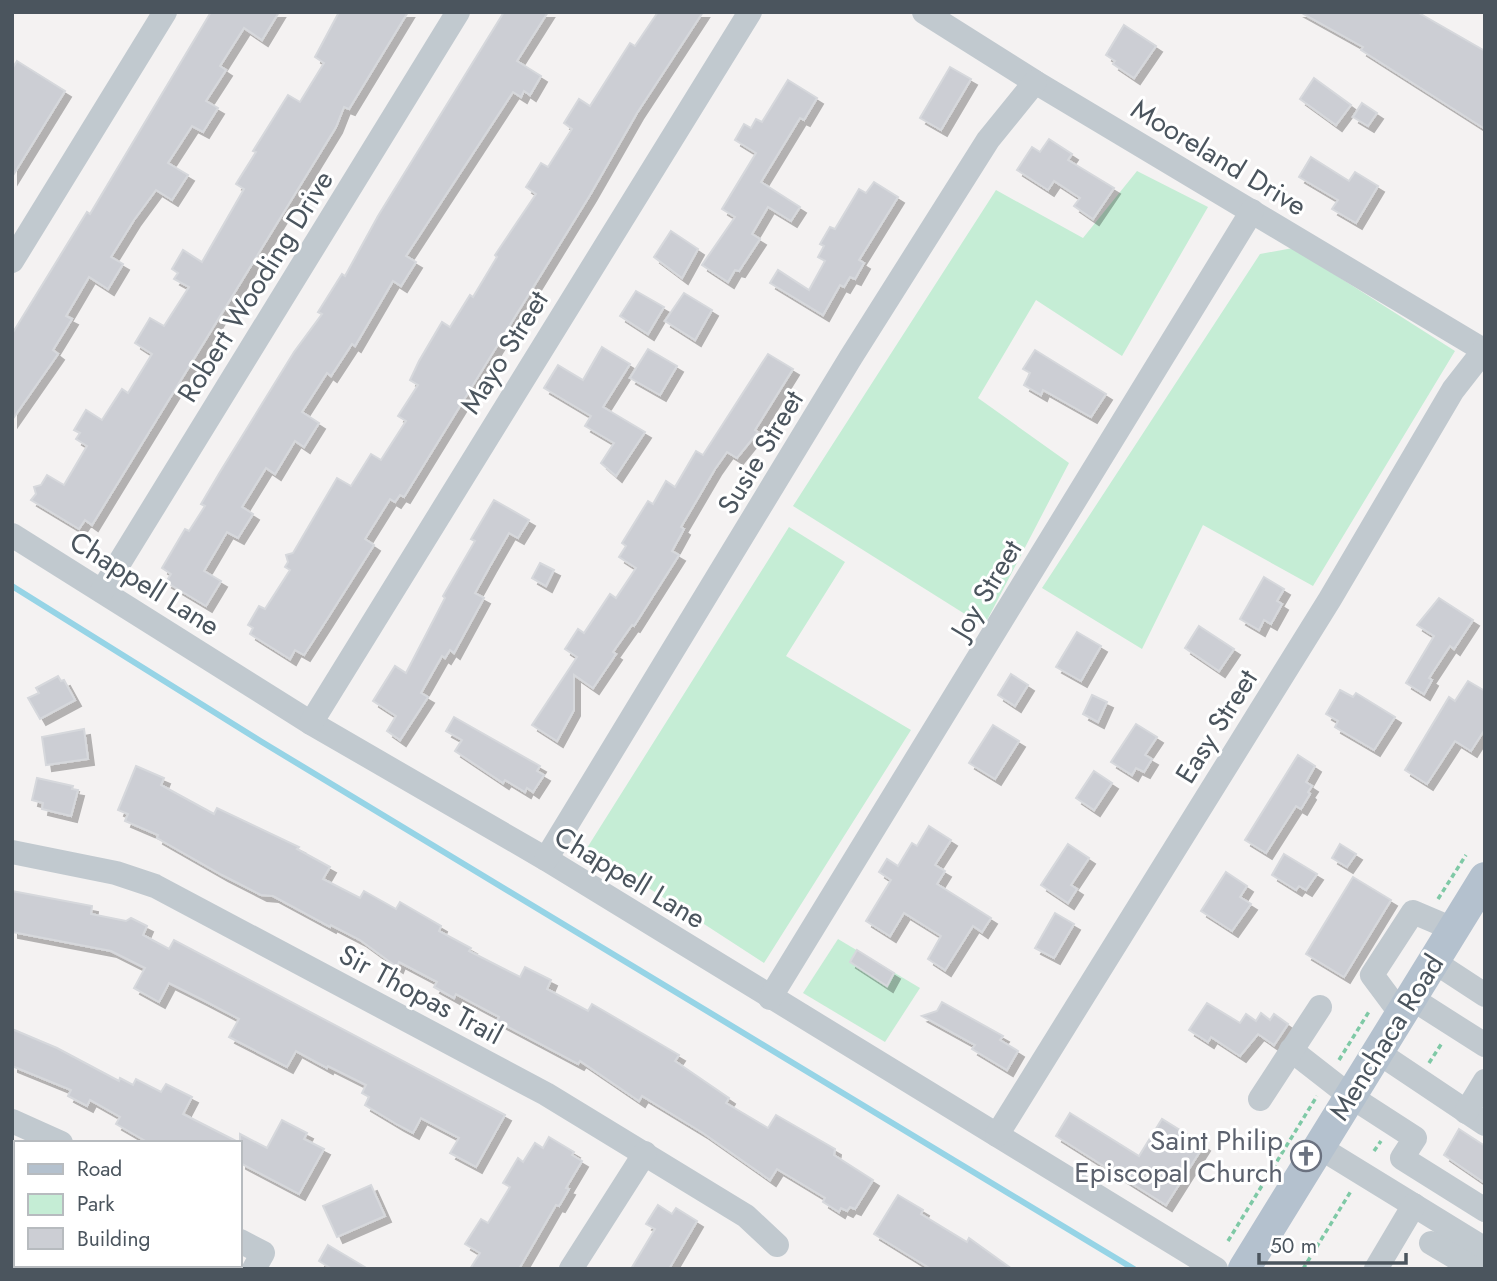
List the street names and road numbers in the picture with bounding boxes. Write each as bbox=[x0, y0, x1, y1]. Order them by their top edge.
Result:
street label: Mooreland Drive bbox=[1123, 89, 1314, 226]
street label: Robert Wooding Drive bbox=[167, 162, 343, 410]
street label: Mayo Street bbox=[450, 282, 559, 422]
street label: Susie Street bbox=[707, 382, 814, 522]
street label: Chappell Lane bbox=[62, 521, 228, 646]
street label: Joy Street bbox=[939, 532, 1032, 650]
street label: Easy Street bbox=[1165, 661, 1268, 791]
street label: Chappell Lane bbox=[546, 816, 713, 939]
street label: Sir Thopas Trail bbox=[332, 934, 510, 1055]
street label: Menchaca Road bbox=[1319, 946, 1454, 1128]

